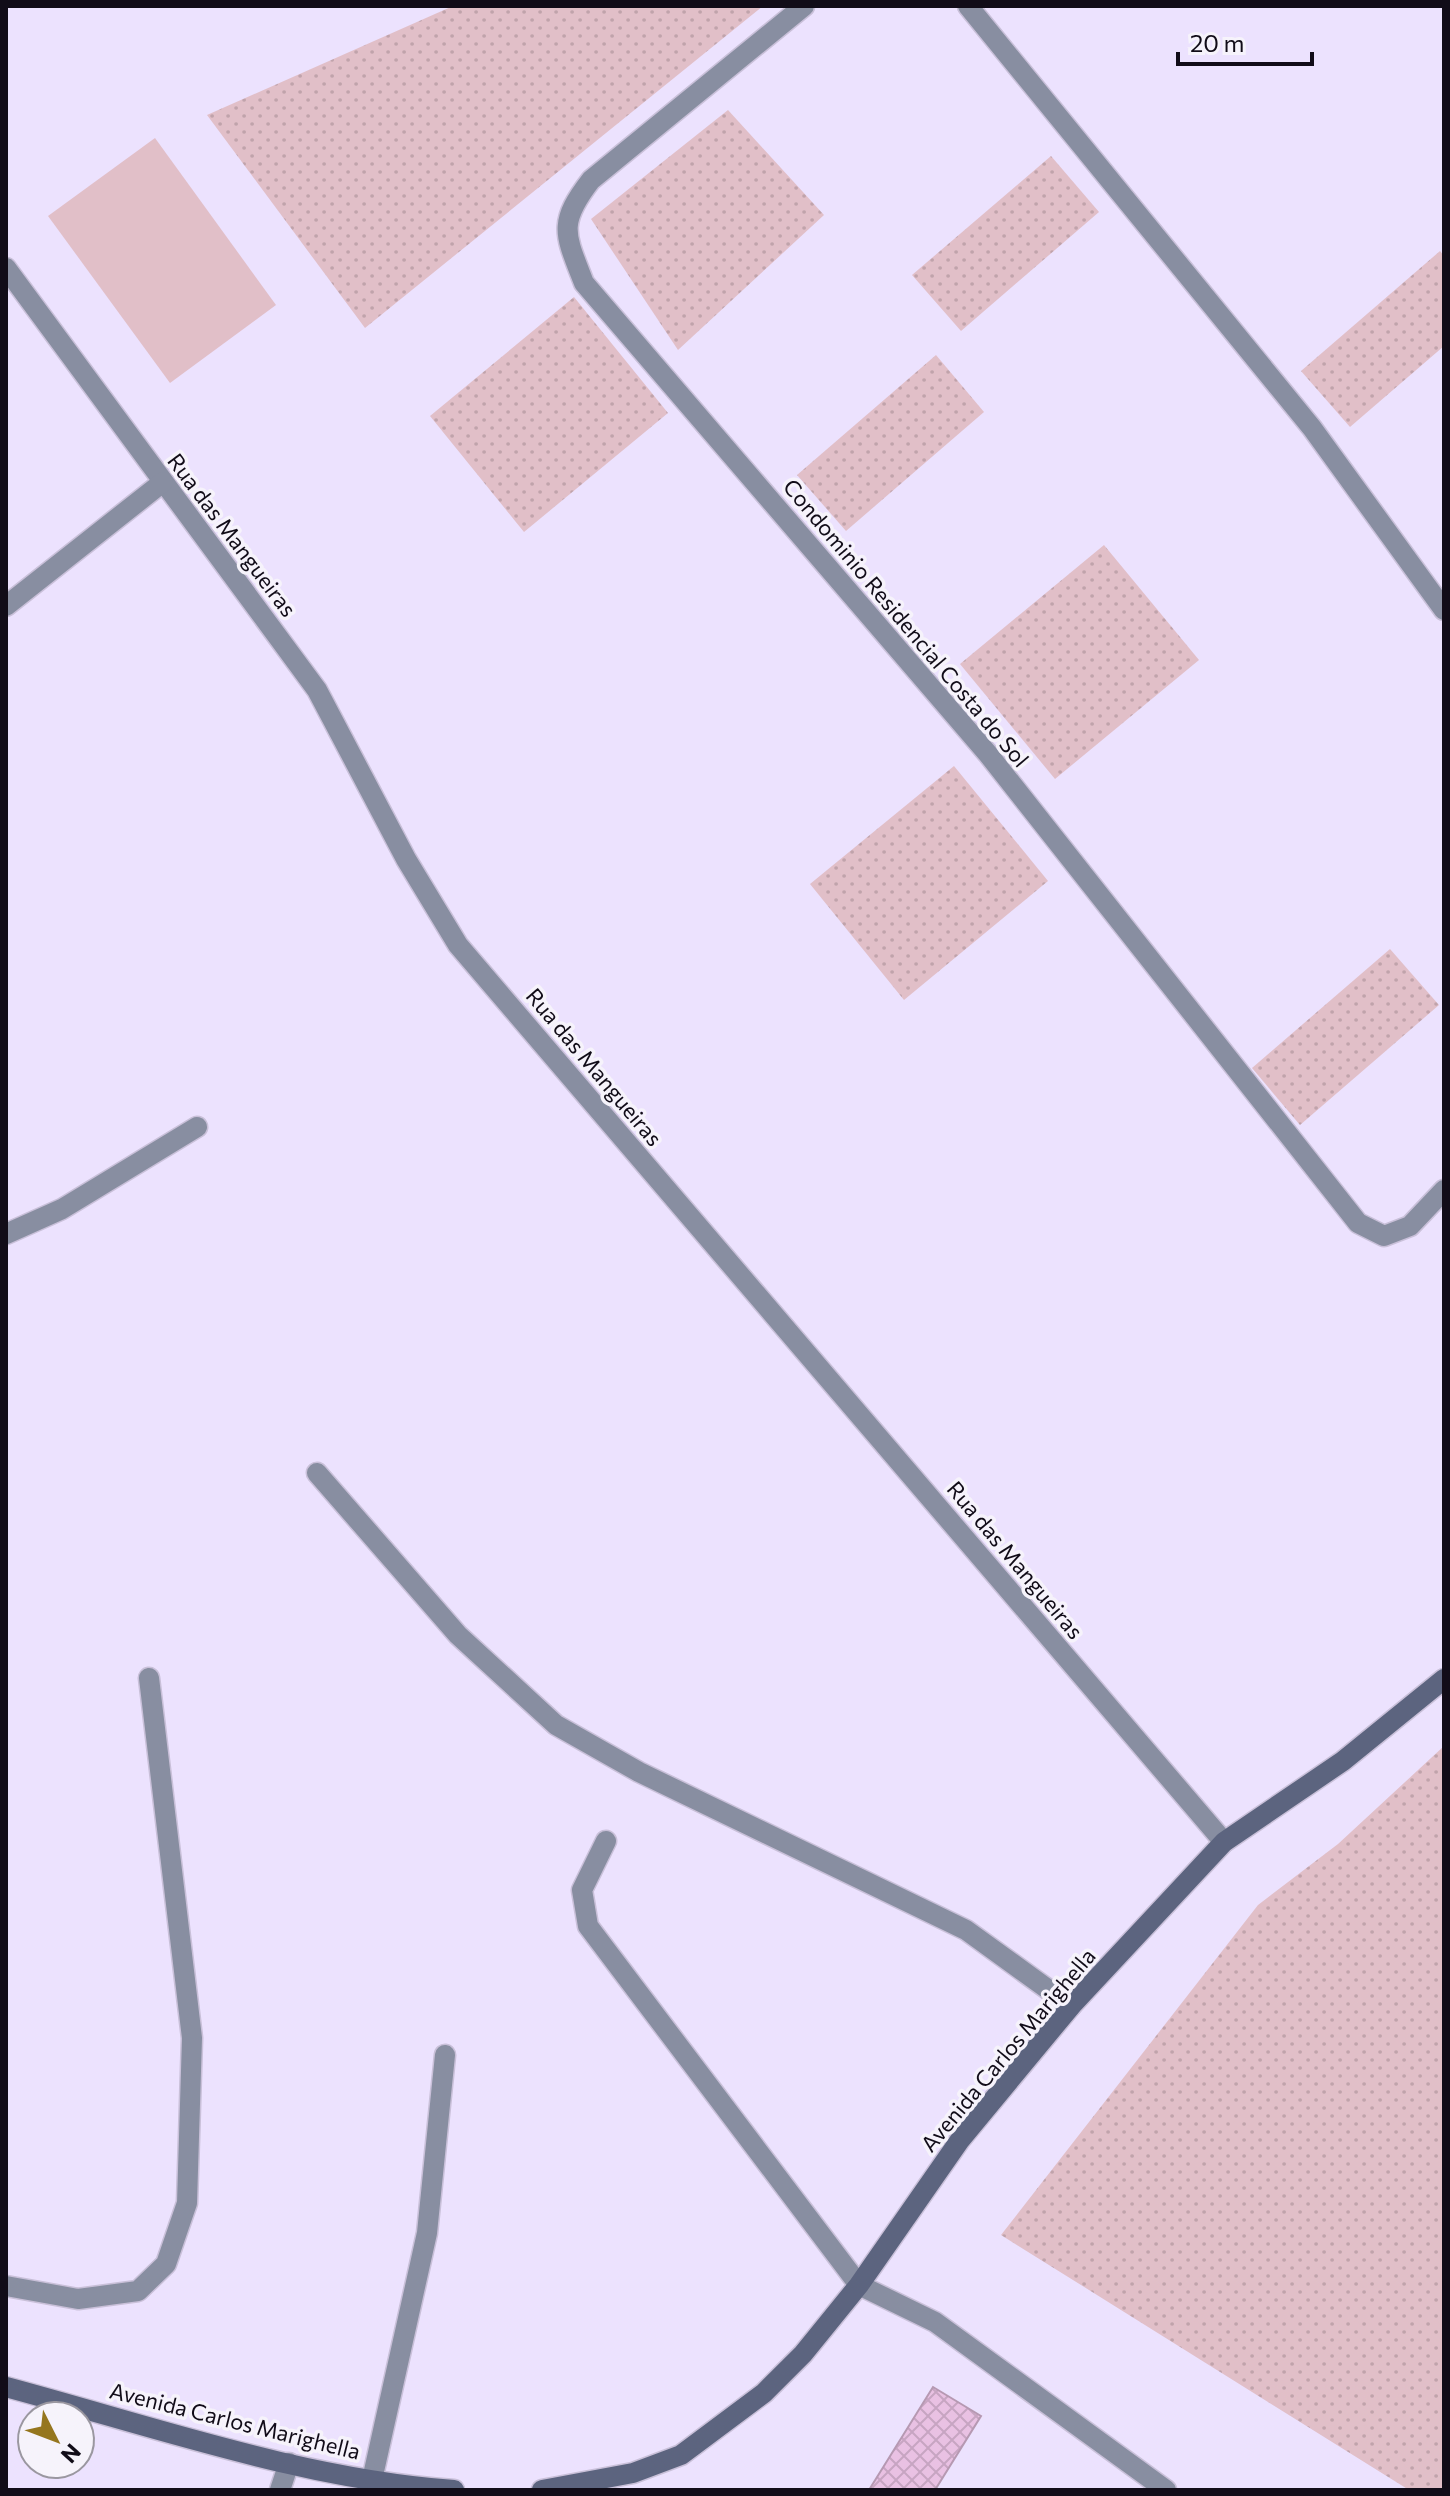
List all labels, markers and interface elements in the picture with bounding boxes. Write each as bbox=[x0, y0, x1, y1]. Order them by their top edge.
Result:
scale bar bbox=[1178, 16, 1312, 66]
text: 20 m bbox=[1190, 28, 1244, 57]
street label: Rua das Mangueiras bbox=[162, 448, 303, 622]
street label: Condominio Residencial Costa do Sol bbox=[778, 473, 1035, 772]
street label: Rua das Mangueiras bbox=[521, 982, 668, 1151]
street label: Rua das Mangueiras bbox=[942, 1475, 1089, 1644]
street label: Avenida Carlos Marighella bbox=[915, 1942, 1101, 2157]
street label: Avenida Carlos Marighella bbox=[107, 2376, 363, 2465]
north arrow bbox=[16, 2400, 96, 2480]
text: N bbox=[56, 2439, 87, 2469]

